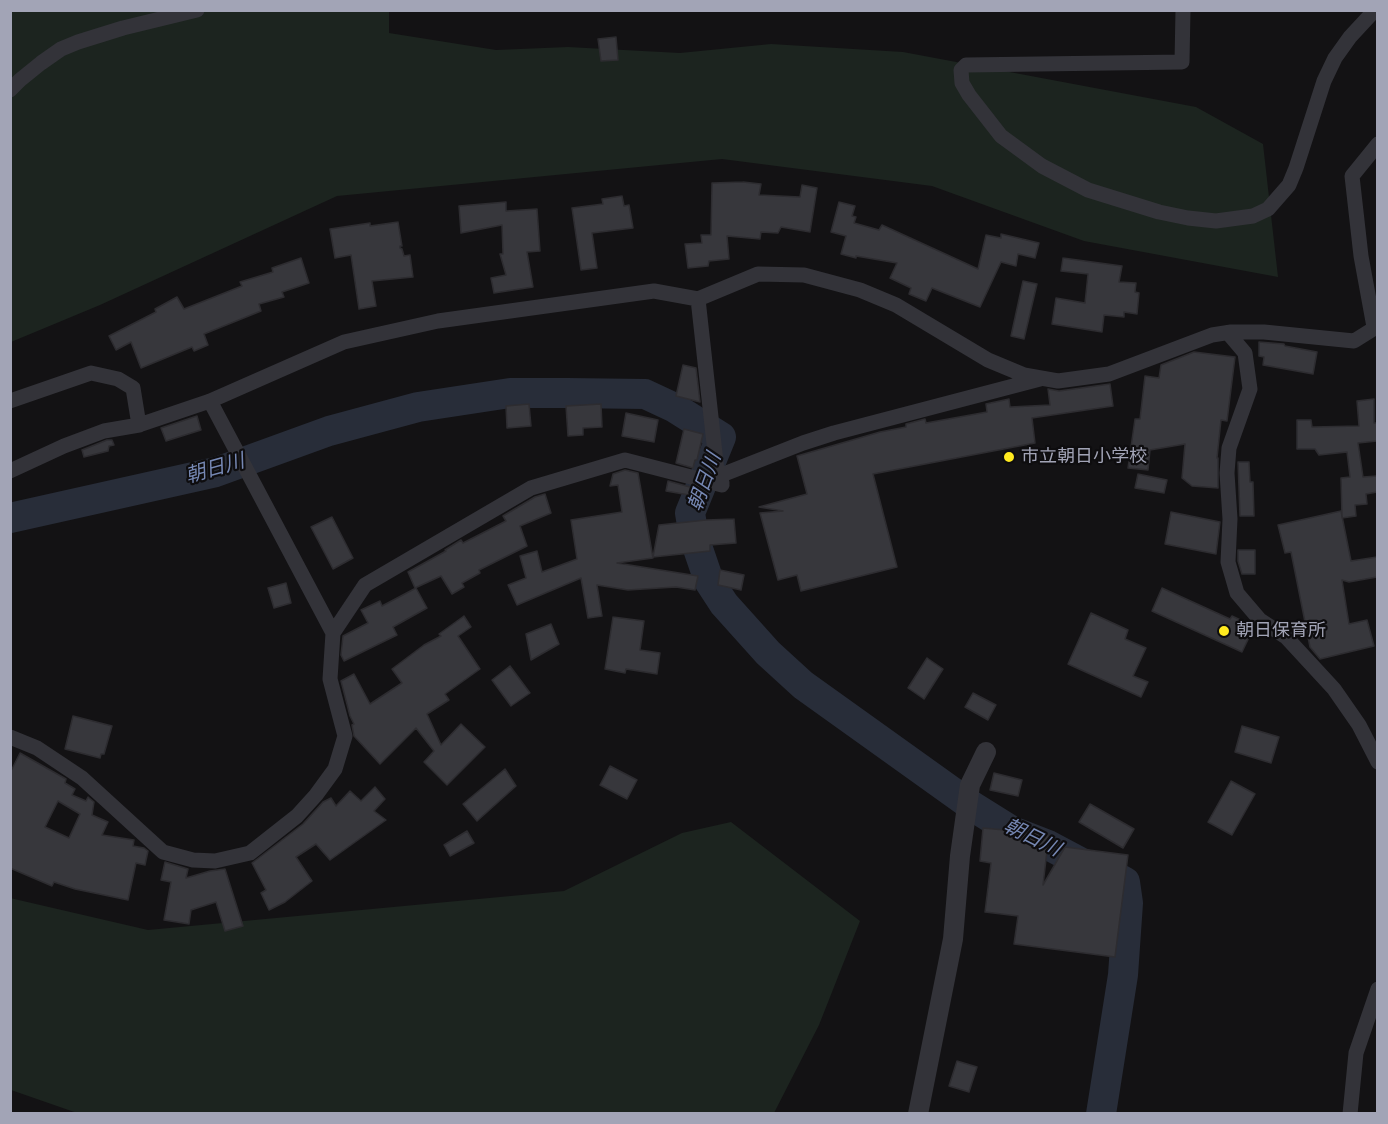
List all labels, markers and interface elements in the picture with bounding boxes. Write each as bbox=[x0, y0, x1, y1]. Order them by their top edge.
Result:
place label: 市立朝日小学校 bbox=[1021, 446, 1147, 468]
water label: 朝日川 bbox=[183, 449, 247, 489]
water label: 朝日川 bbox=[683, 450, 727, 514]
marker: 市立朝日小学校 bbox=[1002, 450, 1016, 464]
place label: 朝日保育所 bbox=[1236, 620, 1326, 642]
marker: 朝日保育所 bbox=[1217, 624, 1231, 638]
water label: 朝日川 bbox=[1000, 814, 1064, 862]

